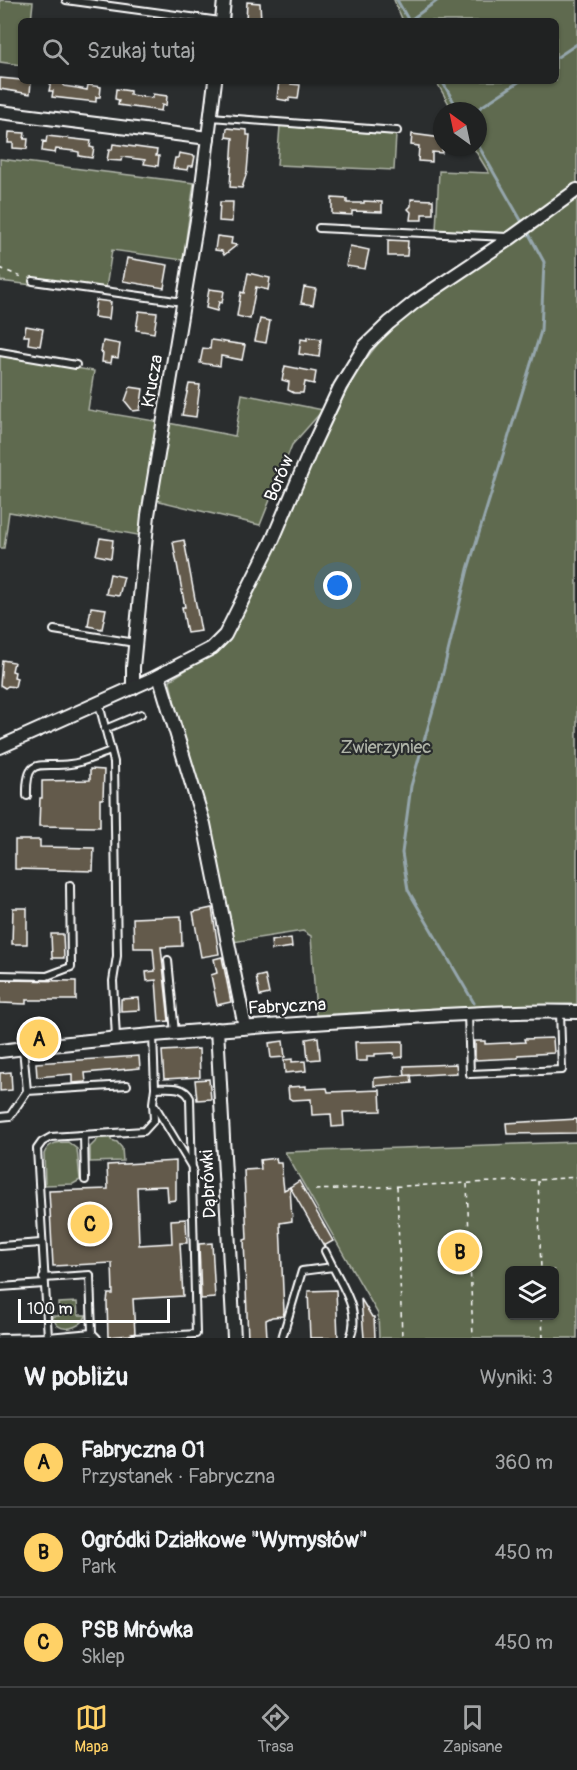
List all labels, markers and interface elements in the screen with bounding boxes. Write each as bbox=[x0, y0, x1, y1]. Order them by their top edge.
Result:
search box bbox=[18, 18, 559, 84]
icon: search bbox=[39, 35, 72, 68]
text: Szukaj tutaj bbox=[87, 37, 196, 65]
north arrow bbox=[433, 102, 487, 156]
street label: Krucza bbox=[137, 353, 168, 409]
street label: Borów bbox=[259, 451, 299, 505]
your location bbox=[323, 571, 352, 600]
park label: Zwierzyniec bbox=[341, 736, 431, 759]
street label: Fabryczna bbox=[247, 993, 327, 1020]
pin: A bbox=[20, 1016, 58, 1062]
street label: Dąbrówki bbox=[195, 1149, 222, 1219]
pin: C bbox=[70, 1202, 110, 1246]
pin: B bbox=[440, 1230, 480, 1274]
map controls bbox=[505, 1266, 559, 1320]
button: layers bbox=[505, 1266, 559, 1320]
scale bar bbox=[18, 1296, 170, 1324]
text: 100 m bbox=[27, 1299, 73, 1319]
text: W pobliżu bbox=[24, 1361, 128, 1393]
text: Wyniki: 3 bbox=[480, 1365, 553, 1390]
text: Fabryczna 01 bbox=[81, 1436, 205, 1464]
text: A bbox=[37, 1450, 50, 1475]
text: 360 m bbox=[494, 1450, 553, 1475]
text: Przystanek · Fabryczna bbox=[81, 1464, 275, 1489]
text: Ogródki Działkowe "Wymysłów" bbox=[81, 1526, 368, 1554]
text: B bbox=[38, 1540, 49, 1565]
text: 450 m bbox=[495, 1540, 553, 1565]
text: Park bbox=[81, 1554, 116, 1579]
text: PSB Mrówka bbox=[81, 1616, 193, 1644]
text: C bbox=[37, 1630, 50, 1655]
text: 450 m bbox=[495, 1630, 553, 1655]
text: Sklep bbox=[81, 1644, 125, 1669]
tab: Mapa bbox=[75, 1701, 108, 1757]
tab: Trasa bbox=[257, 1701, 294, 1757]
tab: Zapisane bbox=[443, 1701, 502, 1757]

